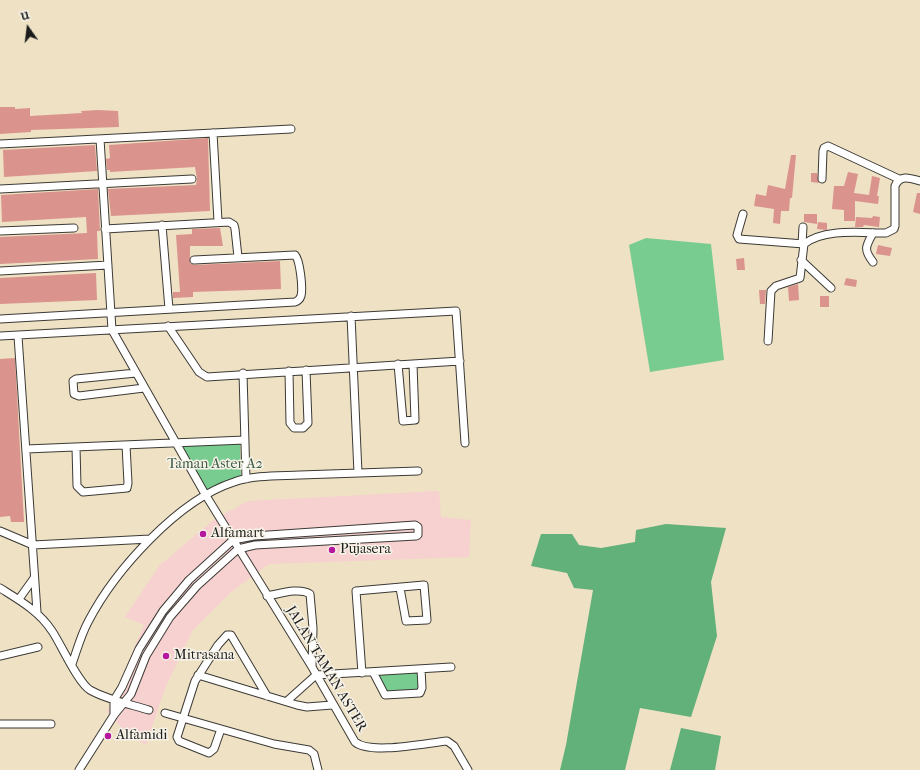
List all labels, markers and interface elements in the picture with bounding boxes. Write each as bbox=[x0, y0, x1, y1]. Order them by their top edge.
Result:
north arrow bbox=[8, 8, 48, 48]
text: U bbox=[19, 9, 31, 23]
park label: Taman Aster A2 bbox=[167, 457, 263, 473]
place label: Alfamart bbox=[211, 526, 264, 542]
marker: Alfamart bbox=[198, 529, 208, 539]
place label: Pujasera bbox=[340, 542, 391, 558]
marker: Pujasera bbox=[327, 545, 337, 555]
street label: JALAN TAMAN ASTER bbox=[282, 603, 370, 735]
place label: Mitrasana bbox=[174, 648, 235, 664]
marker: Mitrasana bbox=[161, 651, 171, 661]
place label: Alfamidi bbox=[116, 728, 167, 744]
marker: Alfamidi bbox=[103, 731, 113, 741]

